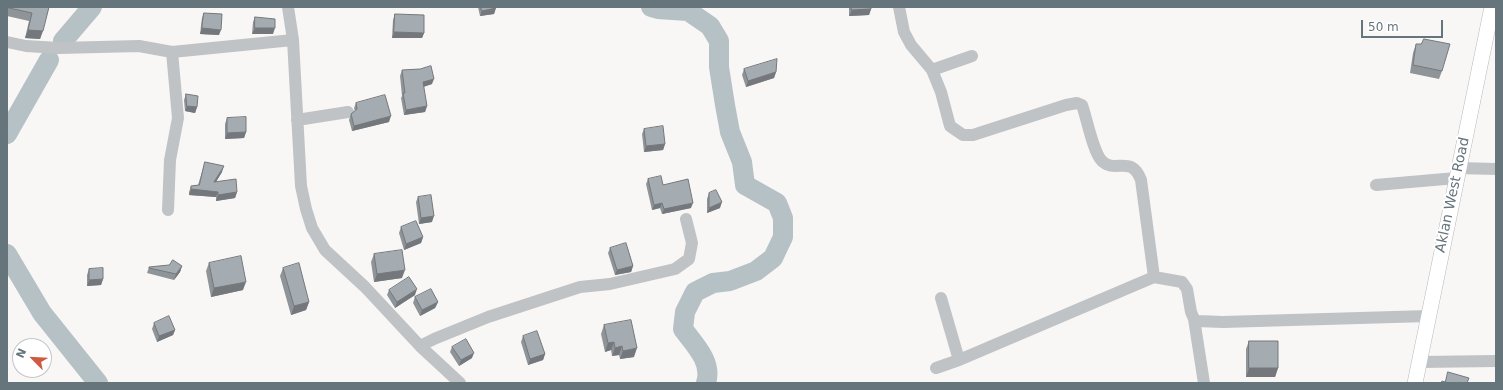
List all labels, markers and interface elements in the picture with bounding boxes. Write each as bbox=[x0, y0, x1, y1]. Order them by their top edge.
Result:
scale bar bbox=[1363, 12, 1445, 38]
text: 50 m bbox=[1368, 20, 1399, 34]
street label: Aklan West Road bbox=[1433, 136, 1473, 254]
north arrow bbox=[12, 338, 52, 378]
text: N bbox=[14, 346, 29, 360]

